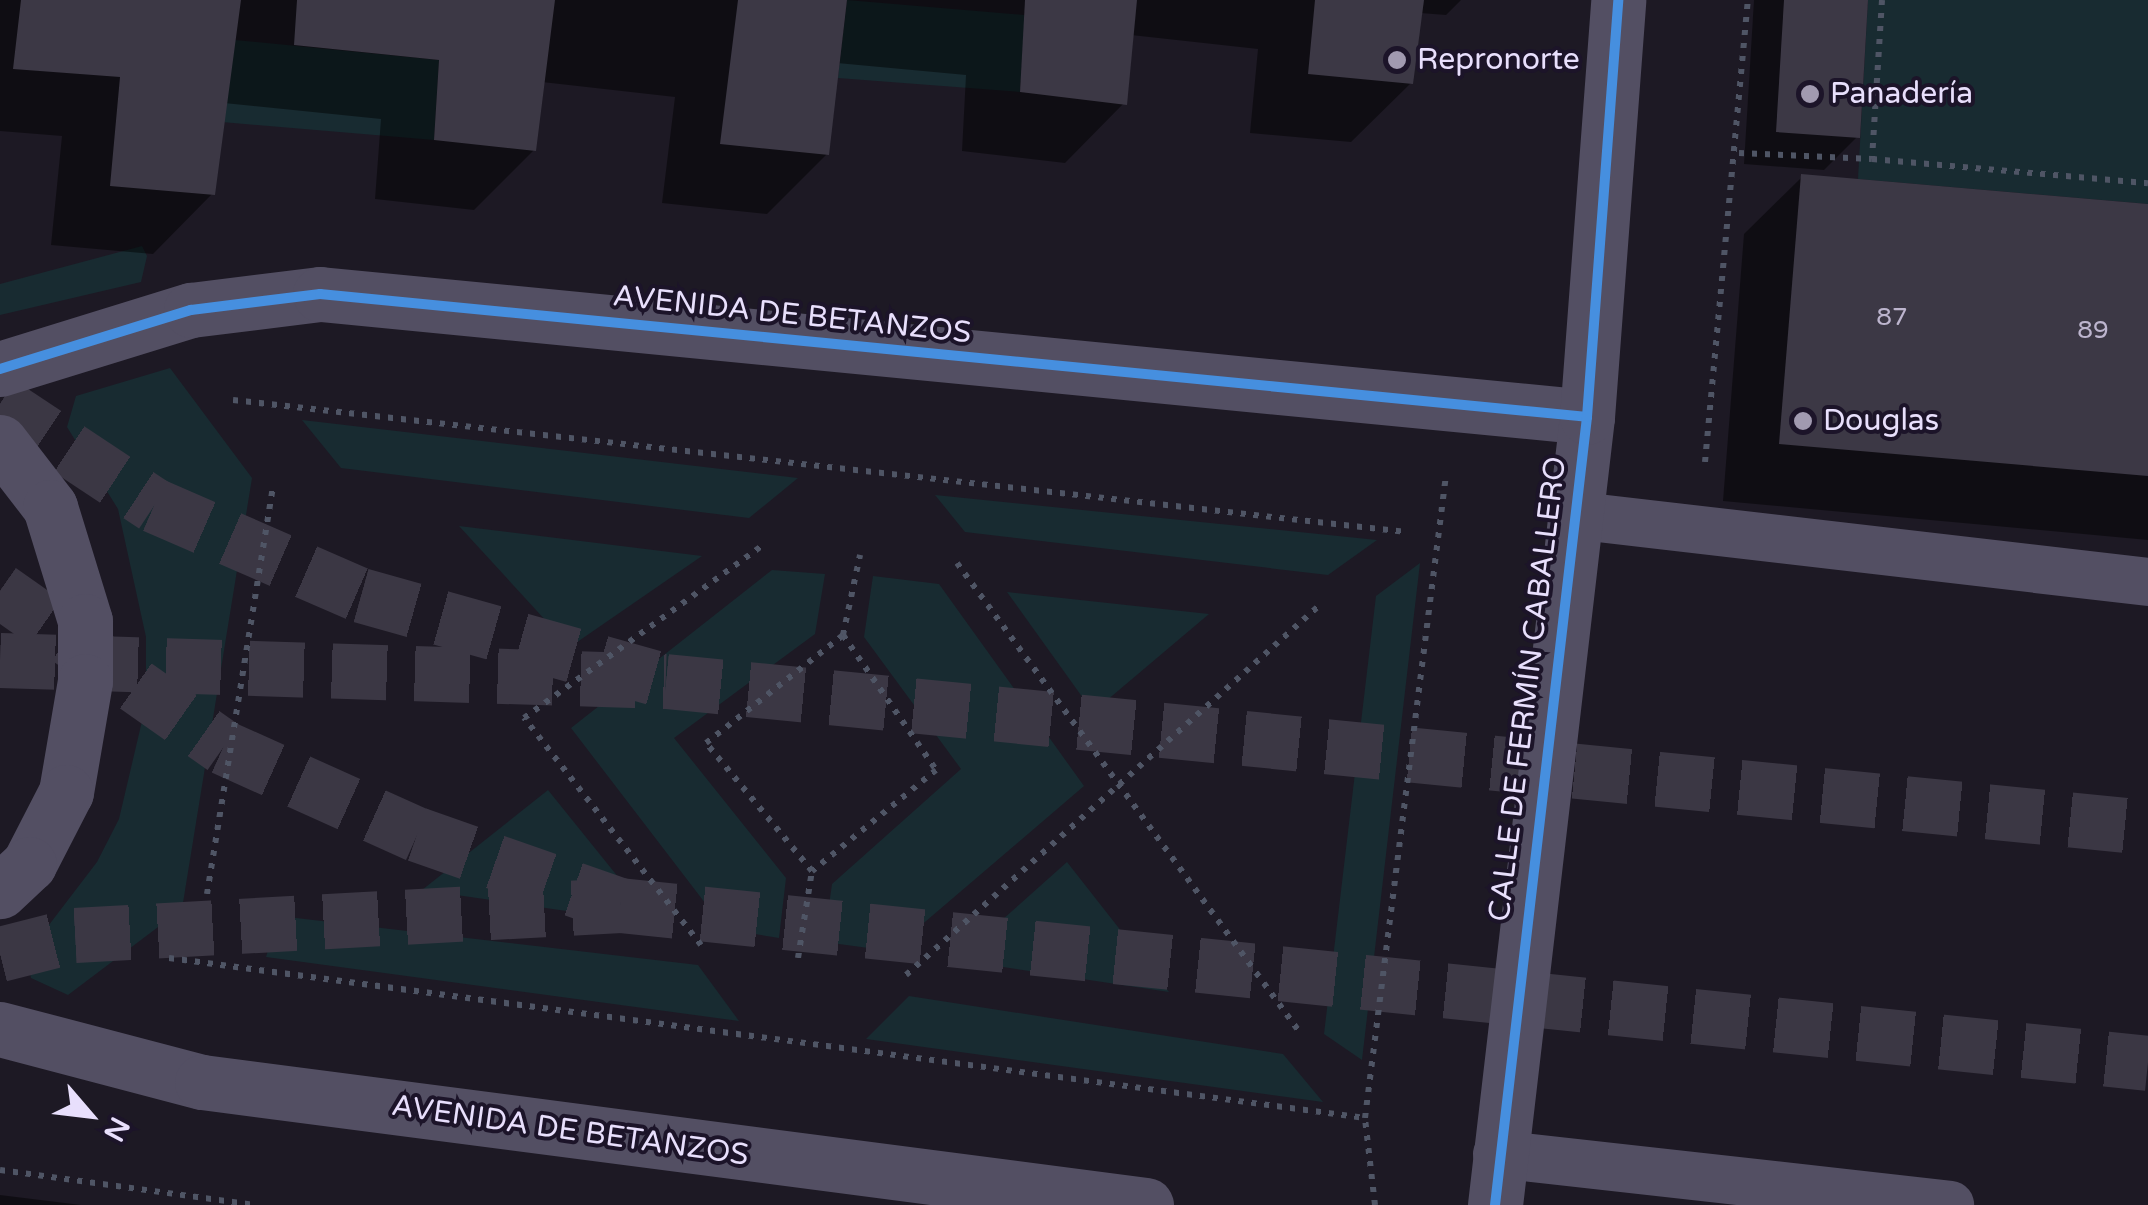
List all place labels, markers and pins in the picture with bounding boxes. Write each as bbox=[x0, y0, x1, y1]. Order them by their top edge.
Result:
place label: Repronorte bbox=[1417, 42, 1580, 78]
marker: Repronorte bbox=[1386, 49, 1408, 71]
place label: Panadería bbox=[1830, 76, 1973, 112]
marker: Panadería bbox=[1799, 83, 1821, 105]
place label: Douglas bbox=[1823, 403, 1939, 439]
marker: Douglas bbox=[1792, 410, 1814, 432]

